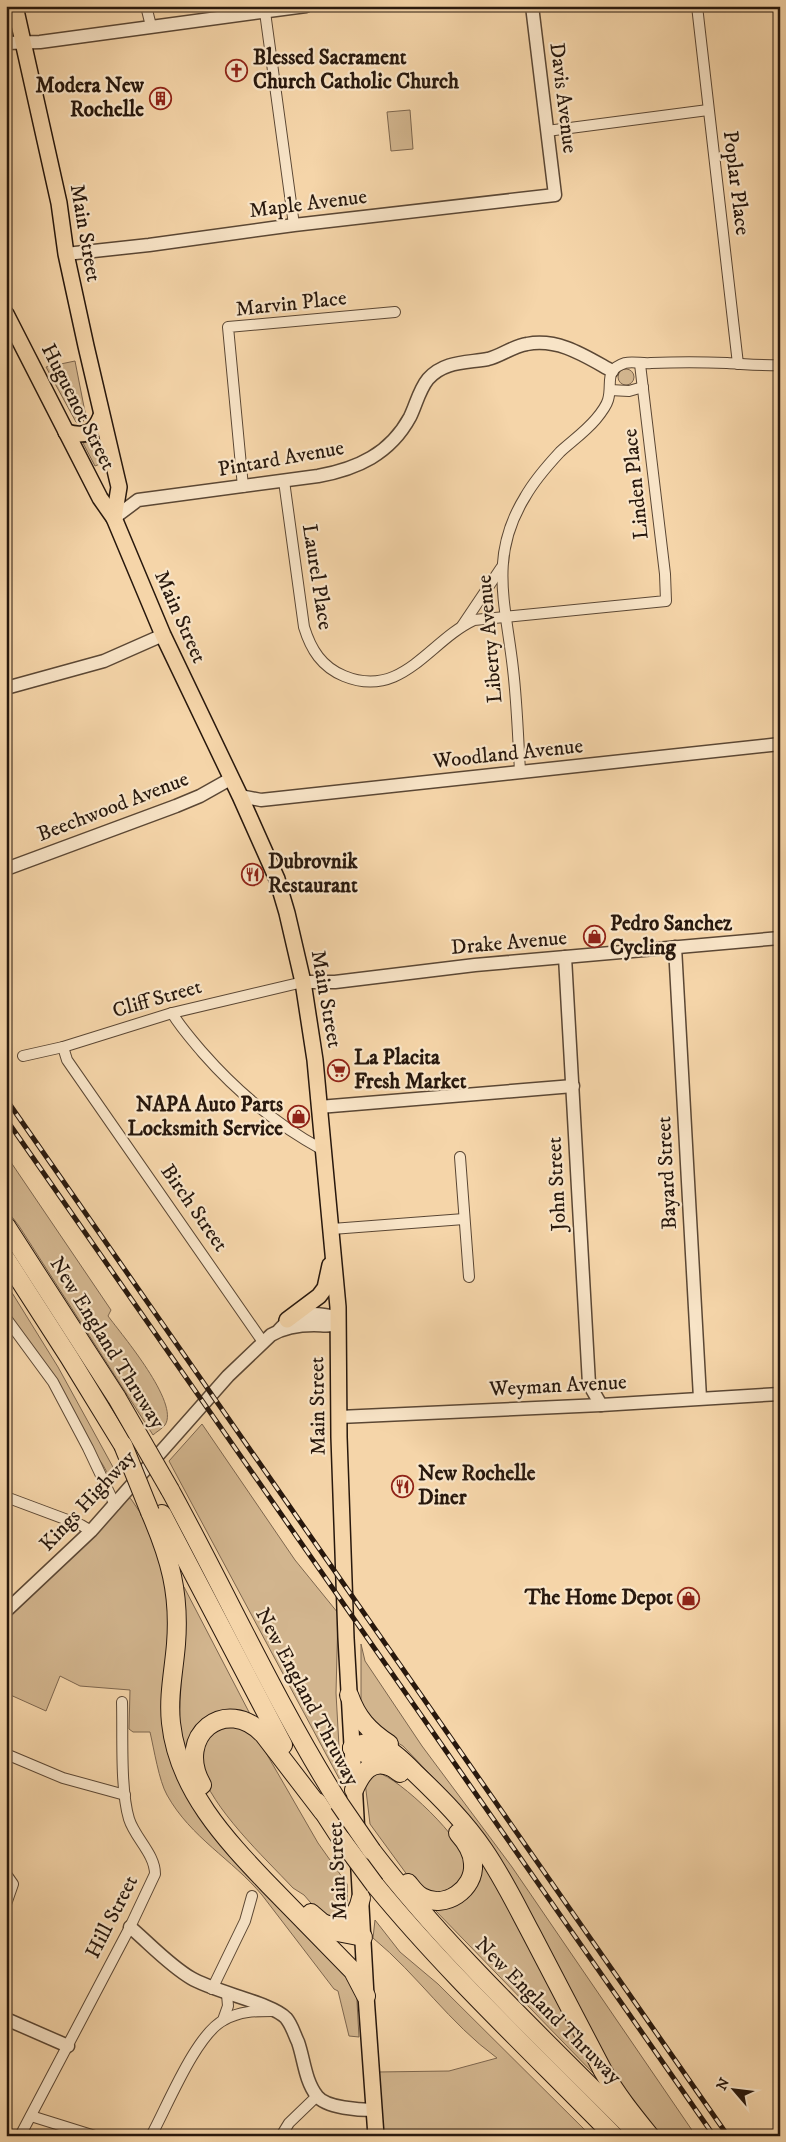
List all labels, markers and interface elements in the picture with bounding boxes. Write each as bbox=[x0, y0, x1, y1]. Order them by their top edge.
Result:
street label: Davis Avenue bbox=[543, 41, 583, 155]
place label: Blessed Sacrament Church Catholic Church bbox=[253, 45, 460, 95]
church icon: Blessed Sacrament Church Catholic Church bbox=[225, 58, 249, 82]
place label: Modera New Rochelle bbox=[36, 73, 145, 123]
building icon: Modera New Rochelle bbox=[148, 86, 172, 110]
street label: Poplar Place bbox=[717, 129, 755, 237]
street label: Main Street bbox=[64, 182, 106, 284]
street label: Maple Avenue bbox=[248, 184, 369, 224]
street label: Marvin Place bbox=[234, 285, 348, 323]
street label: Huguenot Street bbox=[35, 339, 121, 475]
street label: Linden Place bbox=[617, 427, 655, 541]
street label: Pintard Avenue bbox=[216, 435, 346, 483]
street label: Laurel Place bbox=[296, 522, 338, 632]
street label: Main Street bbox=[148, 567, 212, 668]
street label: Liberty Avenue bbox=[471, 573, 509, 704]
street label: Woodland Avenue bbox=[431, 733, 585, 775]
street label: Beechwood Avenue bbox=[34, 766, 193, 848]
place label: Dubrovnik Restaurant bbox=[268, 849, 358, 899]
restaurant icon: Dubrovnik Restaurant bbox=[240, 862, 264, 886]
place label: Pedro Sanchez Cycling bbox=[610, 911, 733, 961]
shop icon: Pedro Sanchez Cycling bbox=[582, 924, 606, 948]
street label: Drake Avenue bbox=[450, 925, 568, 961]
street label: Main Street bbox=[305, 948, 347, 1050]
street label: Cliff Street bbox=[109, 974, 205, 1024]
place label: La Placita Fresh Market bbox=[354, 1045, 467, 1095]
supermarket icon: La Placita Fresh Market bbox=[326, 1058, 350, 1082]
place label: NAPA Auto Parts Locksmith Service bbox=[128, 1092, 283, 1142]
shop icon: NAPA Auto Parts Locksmith Service bbox=[287, 1105, 311, 1129]
street label: Bayard Street bbox=[651, 1115, 683, 1230]
street label: John Street bbox=[542, 1136, 573, 1234]
street label: Birch Street bbox=[155, 1159, 234, 1257]
street label: New England Thruway bbox=[44, 1252, 171, 1435]
street label: Main Street bbox=[304, 1356, 332, 1456]
street label: Weyman Avenue bbox=[488, 1369, 628, 1403]
street label: Kings Highway bbox=[34, 1444, 142, 1557]
place label: New Rochelle Diner bbox=[418, 1461, 536, 1511]
restaurant icon: New Rochelle Diner bbox=[390, 1474, 414, 1498]
place label: The Home Depot bbox=[524, 1585, 673, 1611]
shop icon: The Home Depot bbox=[677, 1586, 701, 1610]
street label: New England Thruway bbox=[249, 1604, 365, 1791]
street label: Main Street bbox=[322, 1821, 354, 1921]
street label: Hill Street bbox=[80, 1871, 144, 1963]
street label: New England Thruway bbox=[469, 1932, 628, 2091]
north arrow bbox=[708, 2064, 758, 2114]
text: N bbox=[713, 2075, 734, 2094]

